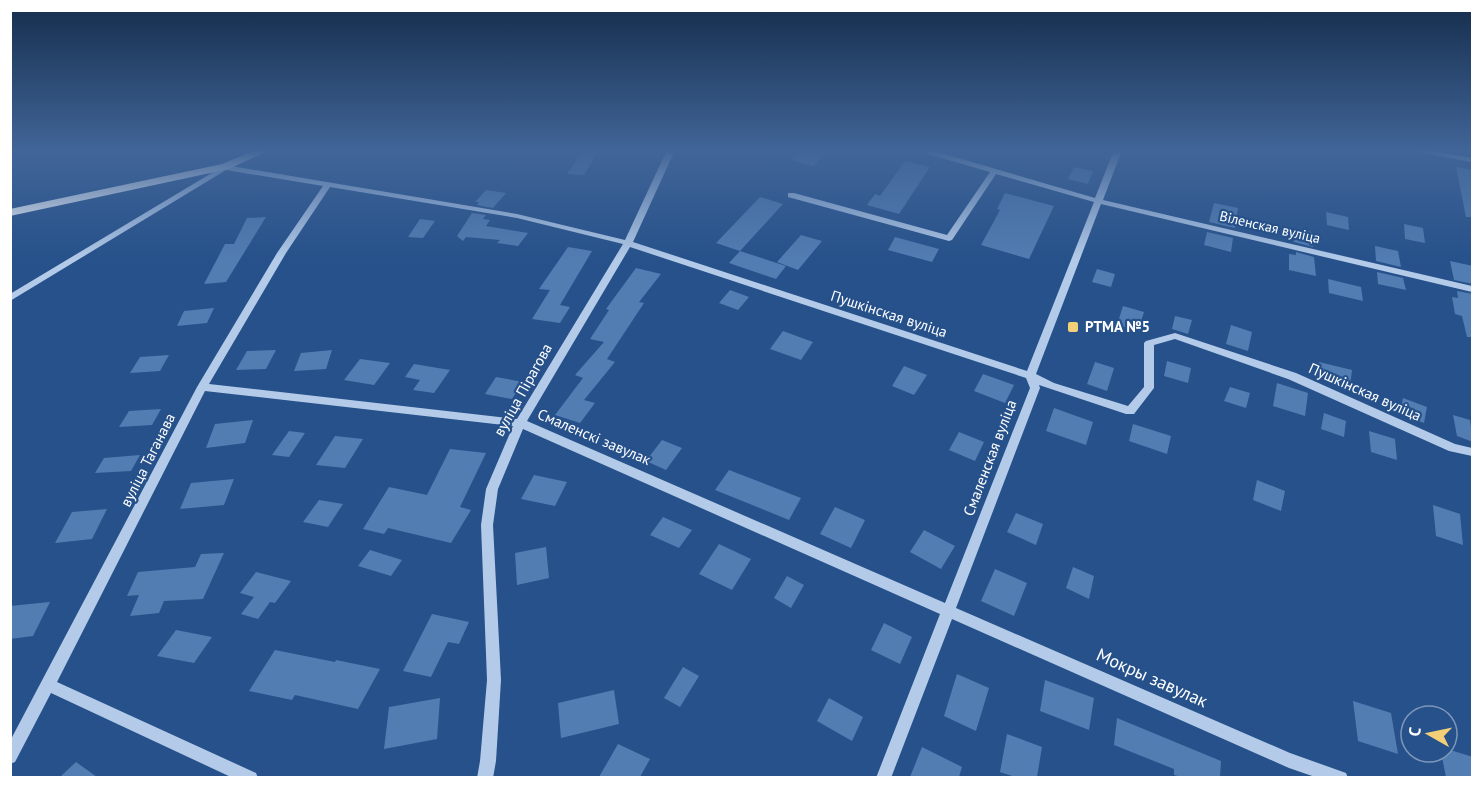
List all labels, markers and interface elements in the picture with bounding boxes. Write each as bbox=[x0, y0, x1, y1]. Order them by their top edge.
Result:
street label: Віленская вуліца bbox=[1218, 207, 1322, 247]
street label: Пушкінская вуліца bbox=[829, 286, 950, 341]
place label: РТМА №5 bbox=[1085, 317, 1150, 336]
marker: РТМА №5 bbox=[1066, 320, 1080, 334]
street label: вуліца Пірагова bbox=[489, 340, 556, 440]
street label: Пушкінская вуліца bbox=[1306, 358, 1424, 425]
street label: Смаленская вуліца bbox=[959, 397, 1020, 519]
street label: Смаленскі завулак bbox=[535, 404, 655, 469]
street label: вуліца Таганава bbox=[116, 410, 179, 510]
street label: Мокры завулак bbox=[1093, 643, 1212, 713]
north arrow bbox=[1399, 704, 1459, 764]
text: С bbox=[1404, 726, 1425, 738]

